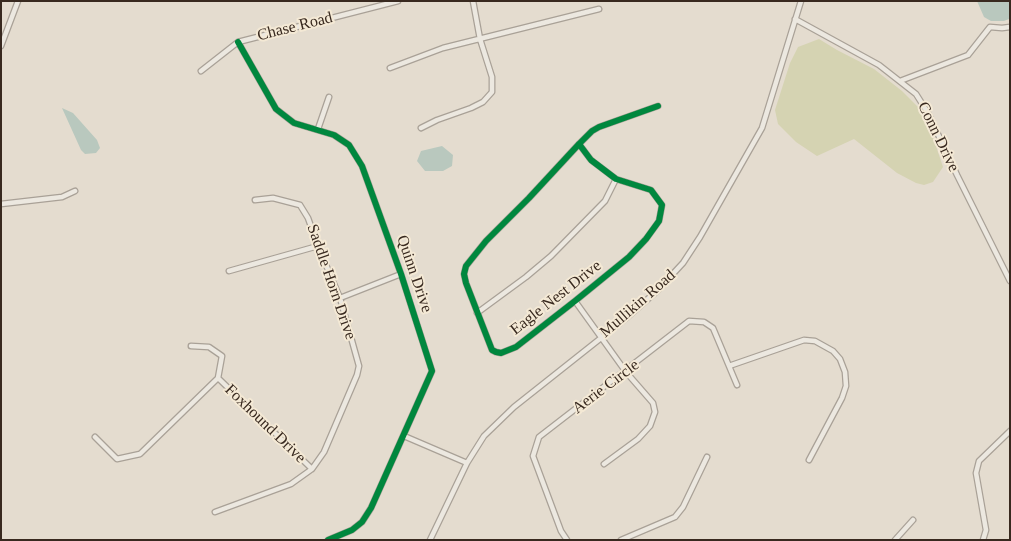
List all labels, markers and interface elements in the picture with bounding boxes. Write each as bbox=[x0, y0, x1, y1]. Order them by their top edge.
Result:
street label: Chase Road bbox=[255, 8, 335, 46]
street label: Conn Drive bbox=[913, 99, 963, 175]
street label: Saddle Horn Drive bbox=[302, 222, 360, 342]
street label: Quinn Drive bbox=[392, 233, 436, 315]
street label: Eagle Nest Drive bbox=[507, 257, 605, 339]
street label: Mullikin Road bbox=[596, 266, 680, 342]
street label: Aerie Circle bbox=[569, 356, 643, 418]
street label: Foxhound Drive bbox=[220, 381, 310, 467]

